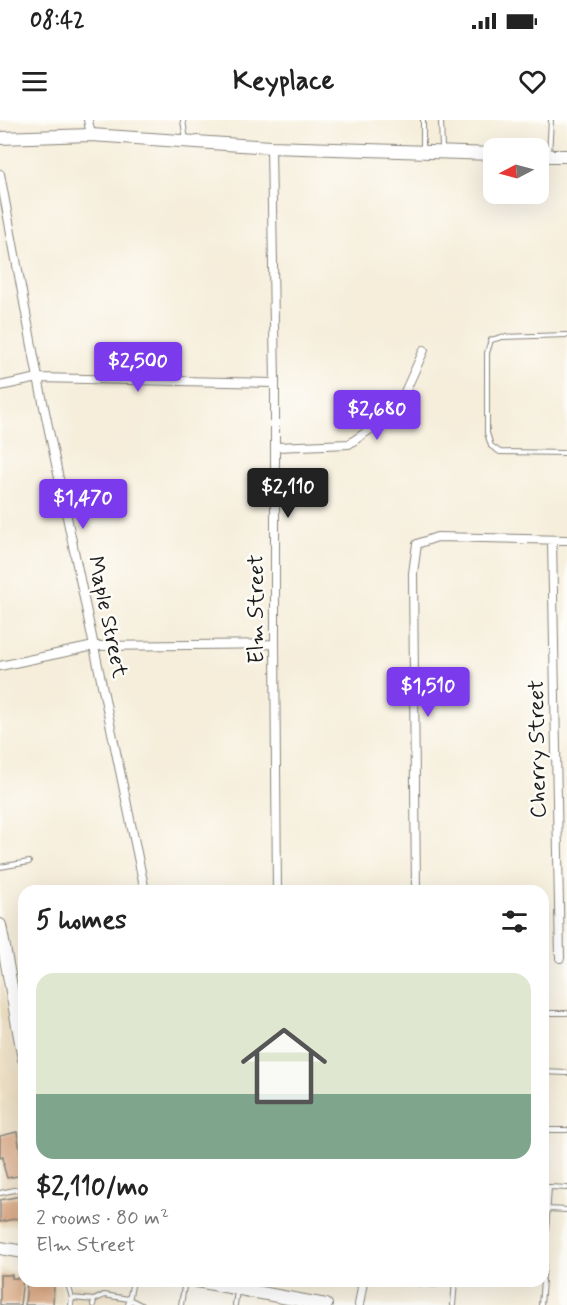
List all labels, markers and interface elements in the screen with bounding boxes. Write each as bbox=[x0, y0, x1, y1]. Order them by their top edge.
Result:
text: 08:42 bbox=[30, 7, 85, 35]
text: Keyplace bbox=[233, 64, 334, 99]
icon: menu bbox=[18, 65, 51, 98]
icon: heart bbox=[516, 65, 549, 98]
north arrow bbox=[483, 138, 549, 204]
map controls bbox=[483, 138, 549, 204]
pin: $2,500 bbox=[89, 342, 187, 393]
text: $2,500 bbox=[108, 348, 168, 375]
pin: $2,680 bbox=[328, 390, 426, 441]
text: $2,680 bbox=[348, 396, 406, 423]
pin: $2,110 bbox=[239, 468, 337, 519]
text: $2,110 bbox=[261, 474, 315, 501]
pin: $1,470 bbox=[34, 479, 132, 530]
text: $1,470 bbox=[53, 485, 113, 512]
street label: Maple Street bbox=[80, 554, 134, 681]
street label: Elm Street bbox=[243, 554, 271, 664]
pin: $1,510 bbox=[379, 667, 477, 718]
text: $1,510 bbox=[401, 673, 455, 700]
street label: Cherry Street bbox=[523, 679, 553, 819]
text: 5 homes bbox=[36, 904, 127, 938]
icon: filters bbox=[498, 905, 531, 938]
icon: home bbox=[230, 1012, 338, 1120]
text: $2,110/mo bbox=[36, 1171, 149, 1205]
text: 2 rooms · 80 m² bbox=[36, 1205, 169, 1232]
text: Elm Street bbox=[36, 1232, 135, 1259]

